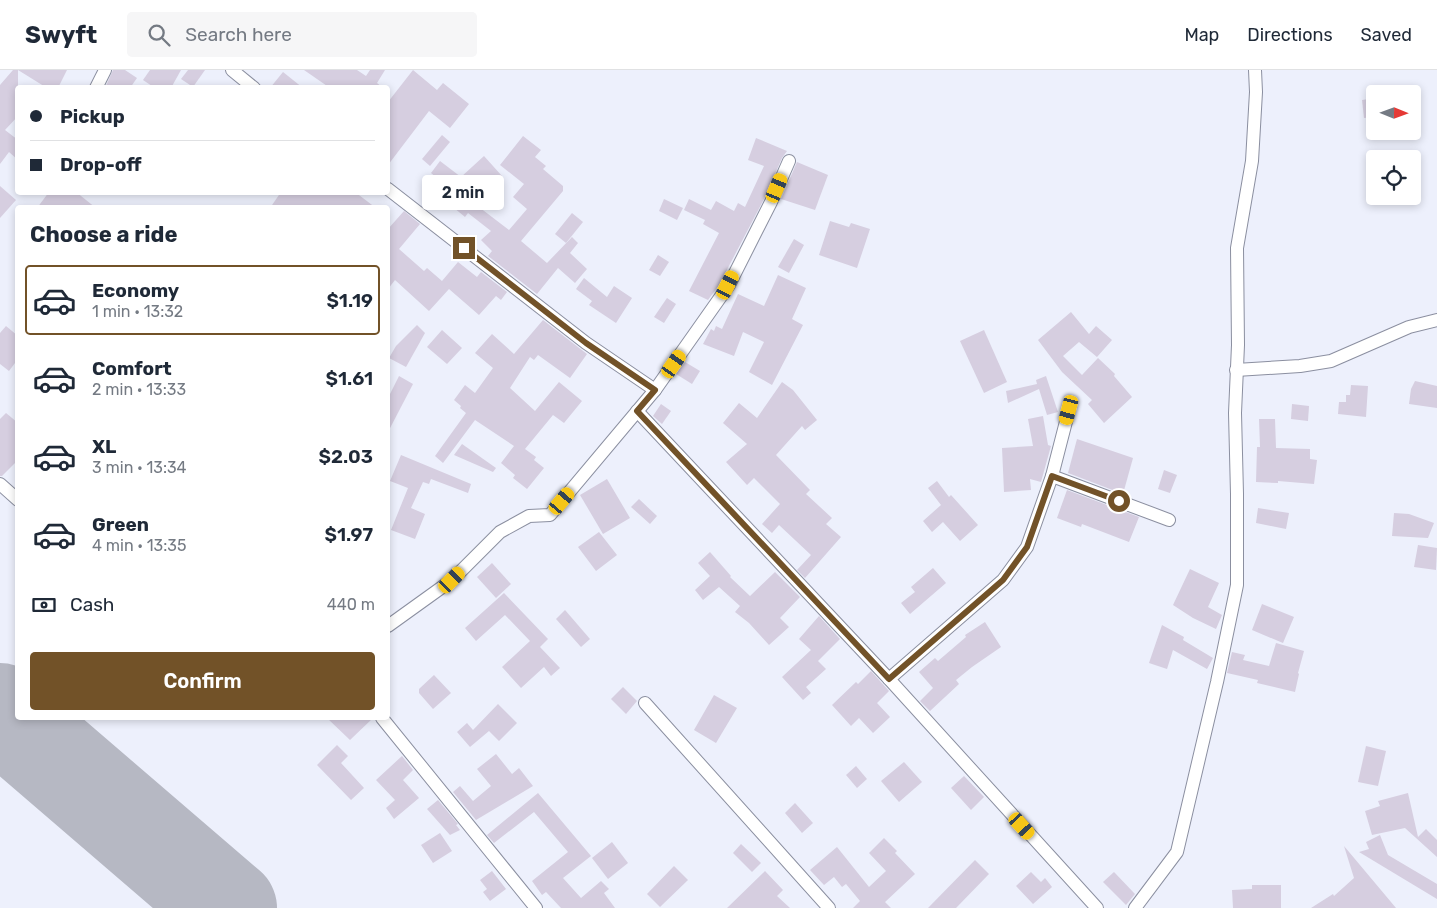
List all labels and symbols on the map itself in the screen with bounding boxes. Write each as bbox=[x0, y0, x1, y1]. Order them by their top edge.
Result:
north arrow bbox=[1366, 85, 1421, 140]
car bbox=[764, 171, 789, 205]
callout: 2 min bbox=[423, 176, 505, 210]
route end bbox=[453, 237, 475, 259]
car bbox=[714, 268, 741, 302]
car bbox=[659, 347, 688, 381]
car bbox=[1057, 394, 1080, 426]
car bbox=[546, 485, 577, 517]
route start bbox=[1108, 490, 1130, 512]
car bbox=[436, 564, 467, 596]
car bbox=[1006, 810, 1037, 842]

